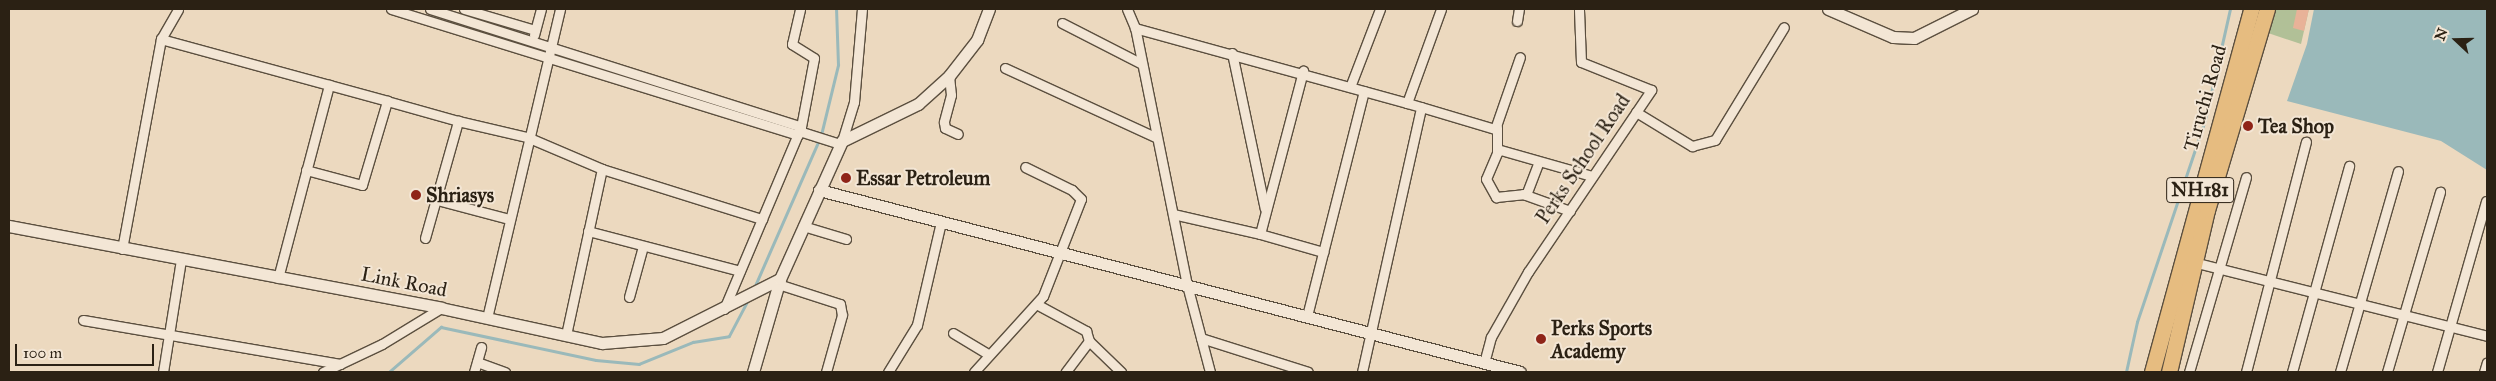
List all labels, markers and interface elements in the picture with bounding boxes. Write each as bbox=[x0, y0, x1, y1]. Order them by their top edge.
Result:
north arrow bbox=[2431, 15, 2481, 65]
text: N bbox=[2431, 26, 2452, 43]
street label: Tiruchi Road bbox=[2178, 42, 2232, 154]
street label: Perks School Road bbox=[1531, 90, 1635, 228]
place label: Tea Shop bbox=[2258, 114, 2334, 138]
marker: Tea Shop bbox=[2242, 120, 2254, 132]
place label: Essar Petroleum bbox=[856, 166, 990, 190]
marker: Essar Petroleum bbox=[840, 172, 852, 184]
road number: NH181 bbox=[2165, 174, 2235, 206]
place label: Shriasys bbox=[426, 183, 494, 207]
marker: Shriasys bbox=[410, 189, 422, 201]
street label: Link Road bbox=[359, 262, 449, 302]
place label: Perks Sports Academy bbox=[1551, 316, 1652, 363]
marker: Perks Sports Academy bbox=[1535, 333, 1547, 345]
scale bar bbox=[18, 334, 156, 366]
text: 100 m bbox=[23, 344, 62, 362]

